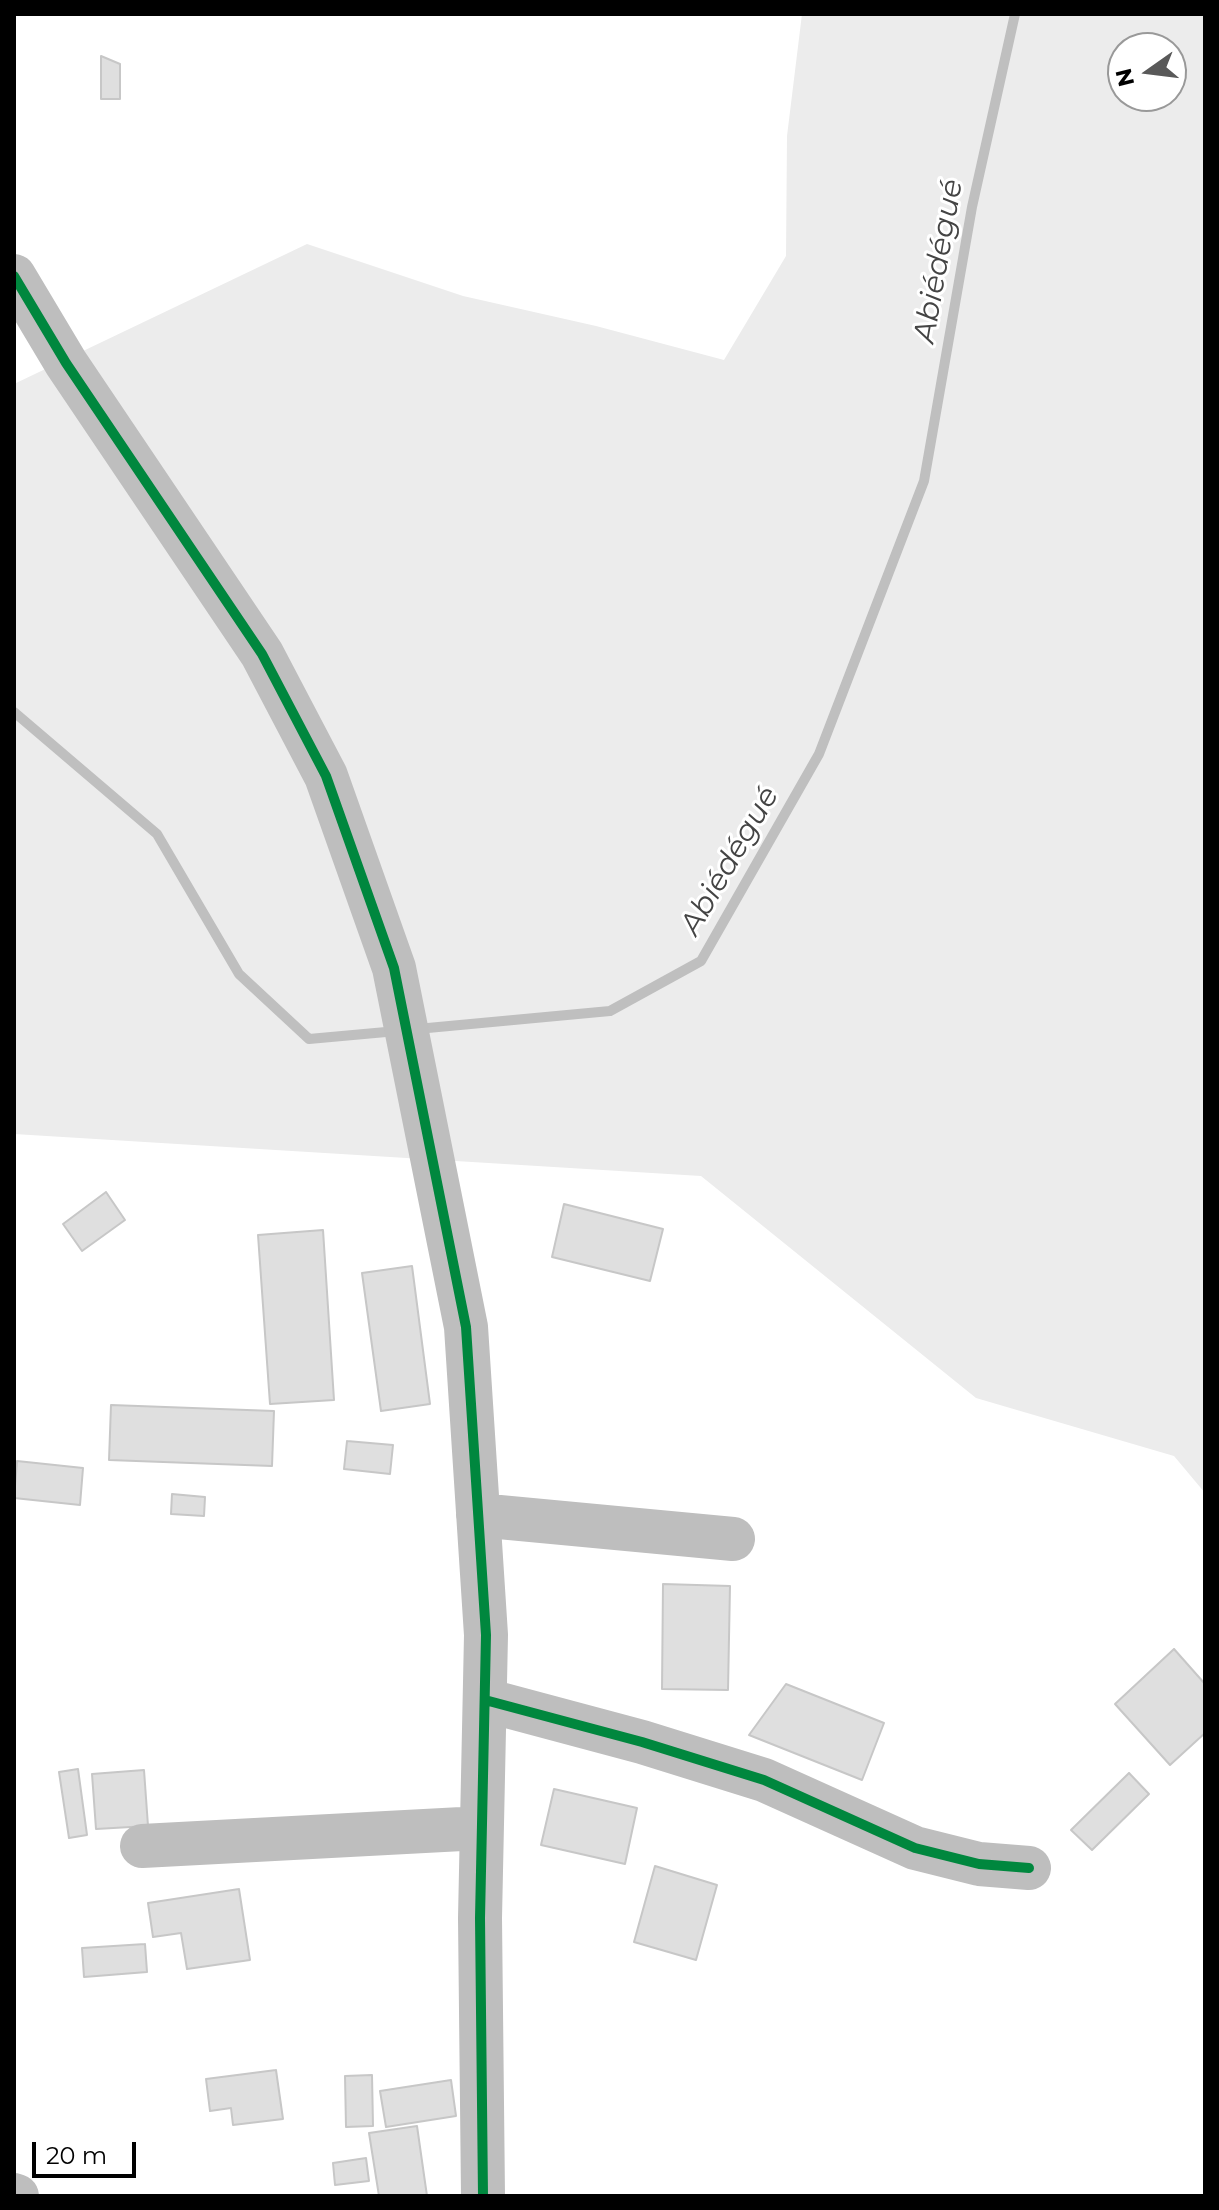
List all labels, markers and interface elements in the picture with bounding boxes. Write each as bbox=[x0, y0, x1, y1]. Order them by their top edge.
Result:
north arrow bbox=[1107, 32, 1187, 112]
text: N bbox=[1110, 66, 1140, 89]
water label: Abiédégué bbox=[907, 176, 971, 346]
water label: Abiédégué bbox=[673, 780, 787, 942]
scale bar bbox=[36, 2126, 140, 2176]
text: 20 m bbox=[46, 2141, 107, 2170]

